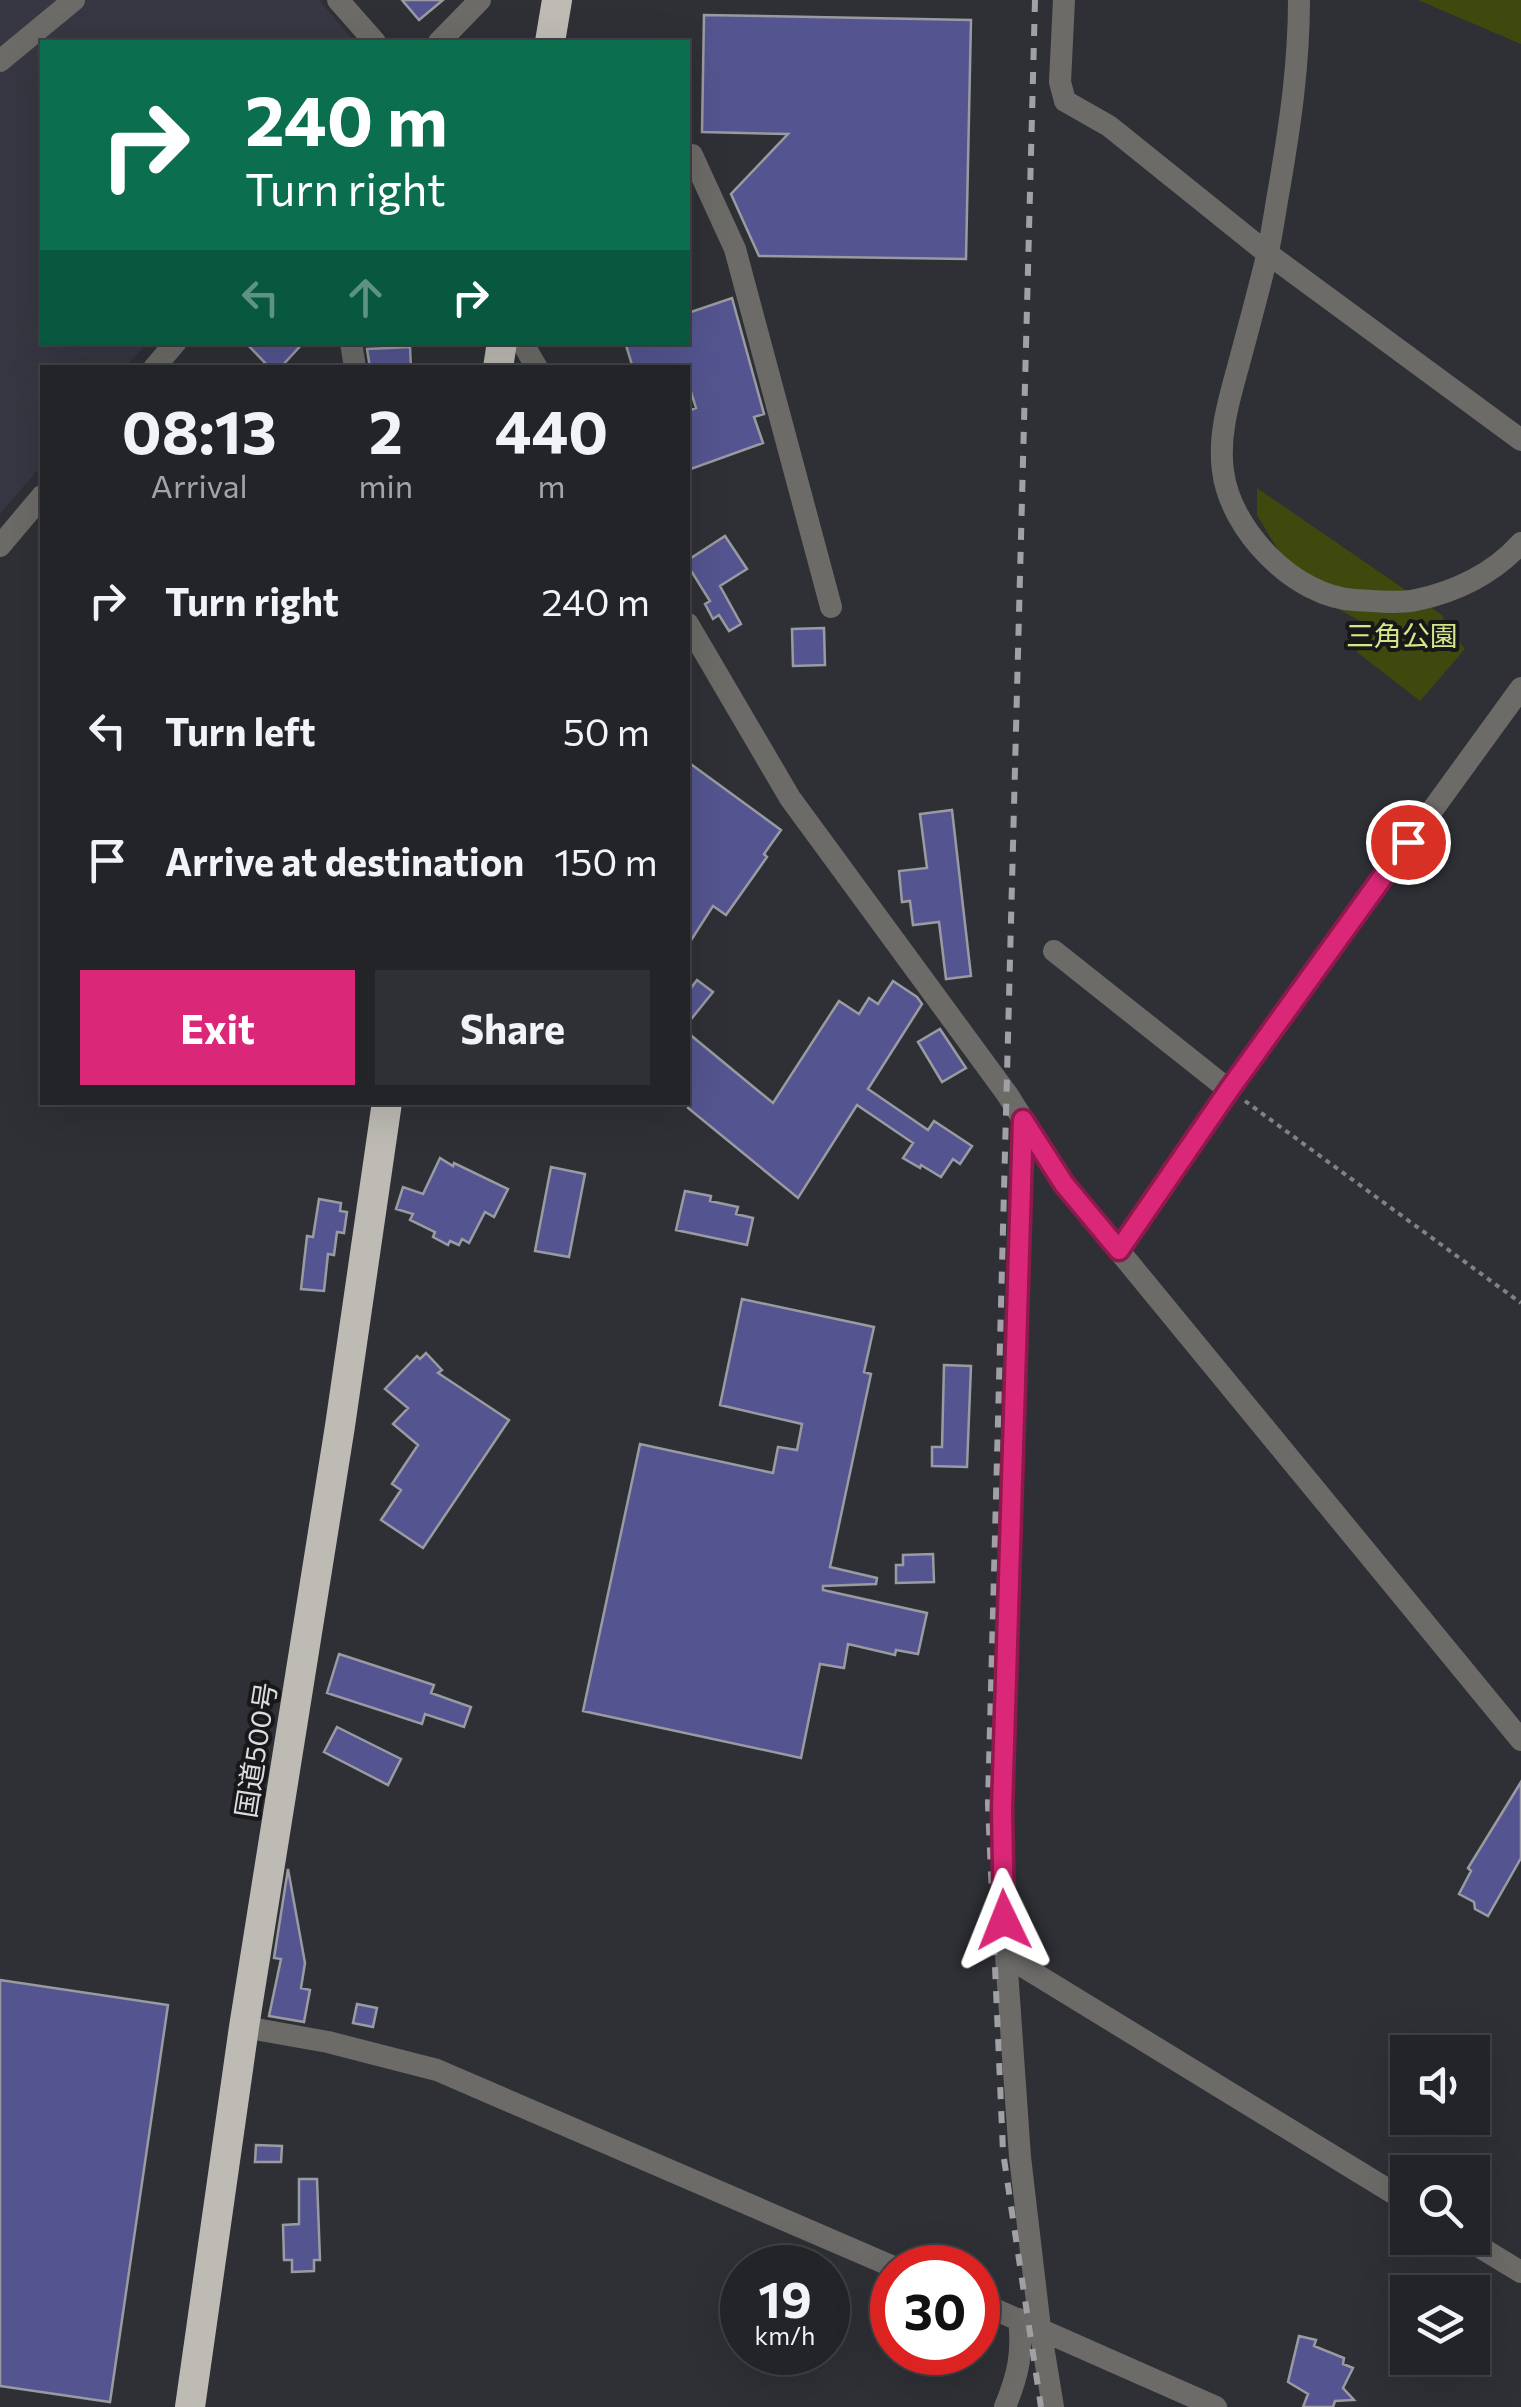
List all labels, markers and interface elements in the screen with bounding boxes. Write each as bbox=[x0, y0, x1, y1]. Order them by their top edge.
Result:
text: 240 m bbox=[245, 75, 448, 160]
icon: right bbox=[80, 80, 210, 210]
text: Turn right bbox=[245, 160, 446, 215]
icon: left bbox=[233, 270, 288, 325]
icon: ahead bbox=[338, 270, 393, 325]
icon: right bbox=[443, 270, 498, 325]
text: 08:13 bbox=[122, 393, 277, 466]
text: 2 bbox=[369, 393, 403, 466]
text: 440 bbox=[495, 393, 608, 466]
text: Arrival bbox=[151, 465, 248, 505]
text: min bbox=[358, 465, 413, 505]
text: m bbox=[538, 465, 565, 505]
icon: right bbox=[80, 573, 135, 628]
text: Turn right bbox=[165, 577, 339, 624]
text: 240 m bbox=[542, 577, 650, 624]
park label: 三角公園 bbox=[1346, 618, 1458, 652]
icon: left bbox=[80, 703, 135, 758]
text: Turn left bbox=[165, 707, 316, 754]
text: 50 m bbox=[563, 707, 650, 754]
pin bbox=[1366, 800, 1451, 885]
icon: arrive bbox=[1381, 815, 1436, 870]
icon: arrive bbox=[80, 833, 135, 888]
text: Arrive at destination bbox=[165, 837, 524, 884]
text: 150 m bbox=[554, 837, 658, 884]
button: Exit bbox=[80, 970, 355, 1085]
button: Share bbox=[375, 970, 650, 1085]
street label: 国道500号 bbox=[228, 1680, 282, 1820]
position arrow bbox=[952, 1868, 1056, 1972]
map controls bbox=[1390, 2035, 1490, 2375]
button: sound bbox=[1390, 2035, 1490, 2135]
button: search bbox=[1390, 2155, 1490, 2255]
speed limit sign: 30 bbox=[870, 2245, 1000, 2375]
text: 19 bbox=[758, 2267, 812, 2328]
button: layers bbox=[1390, 2275, 1490, 2375]
text: km/h bbox=[755, 2320, 815, 2350]

